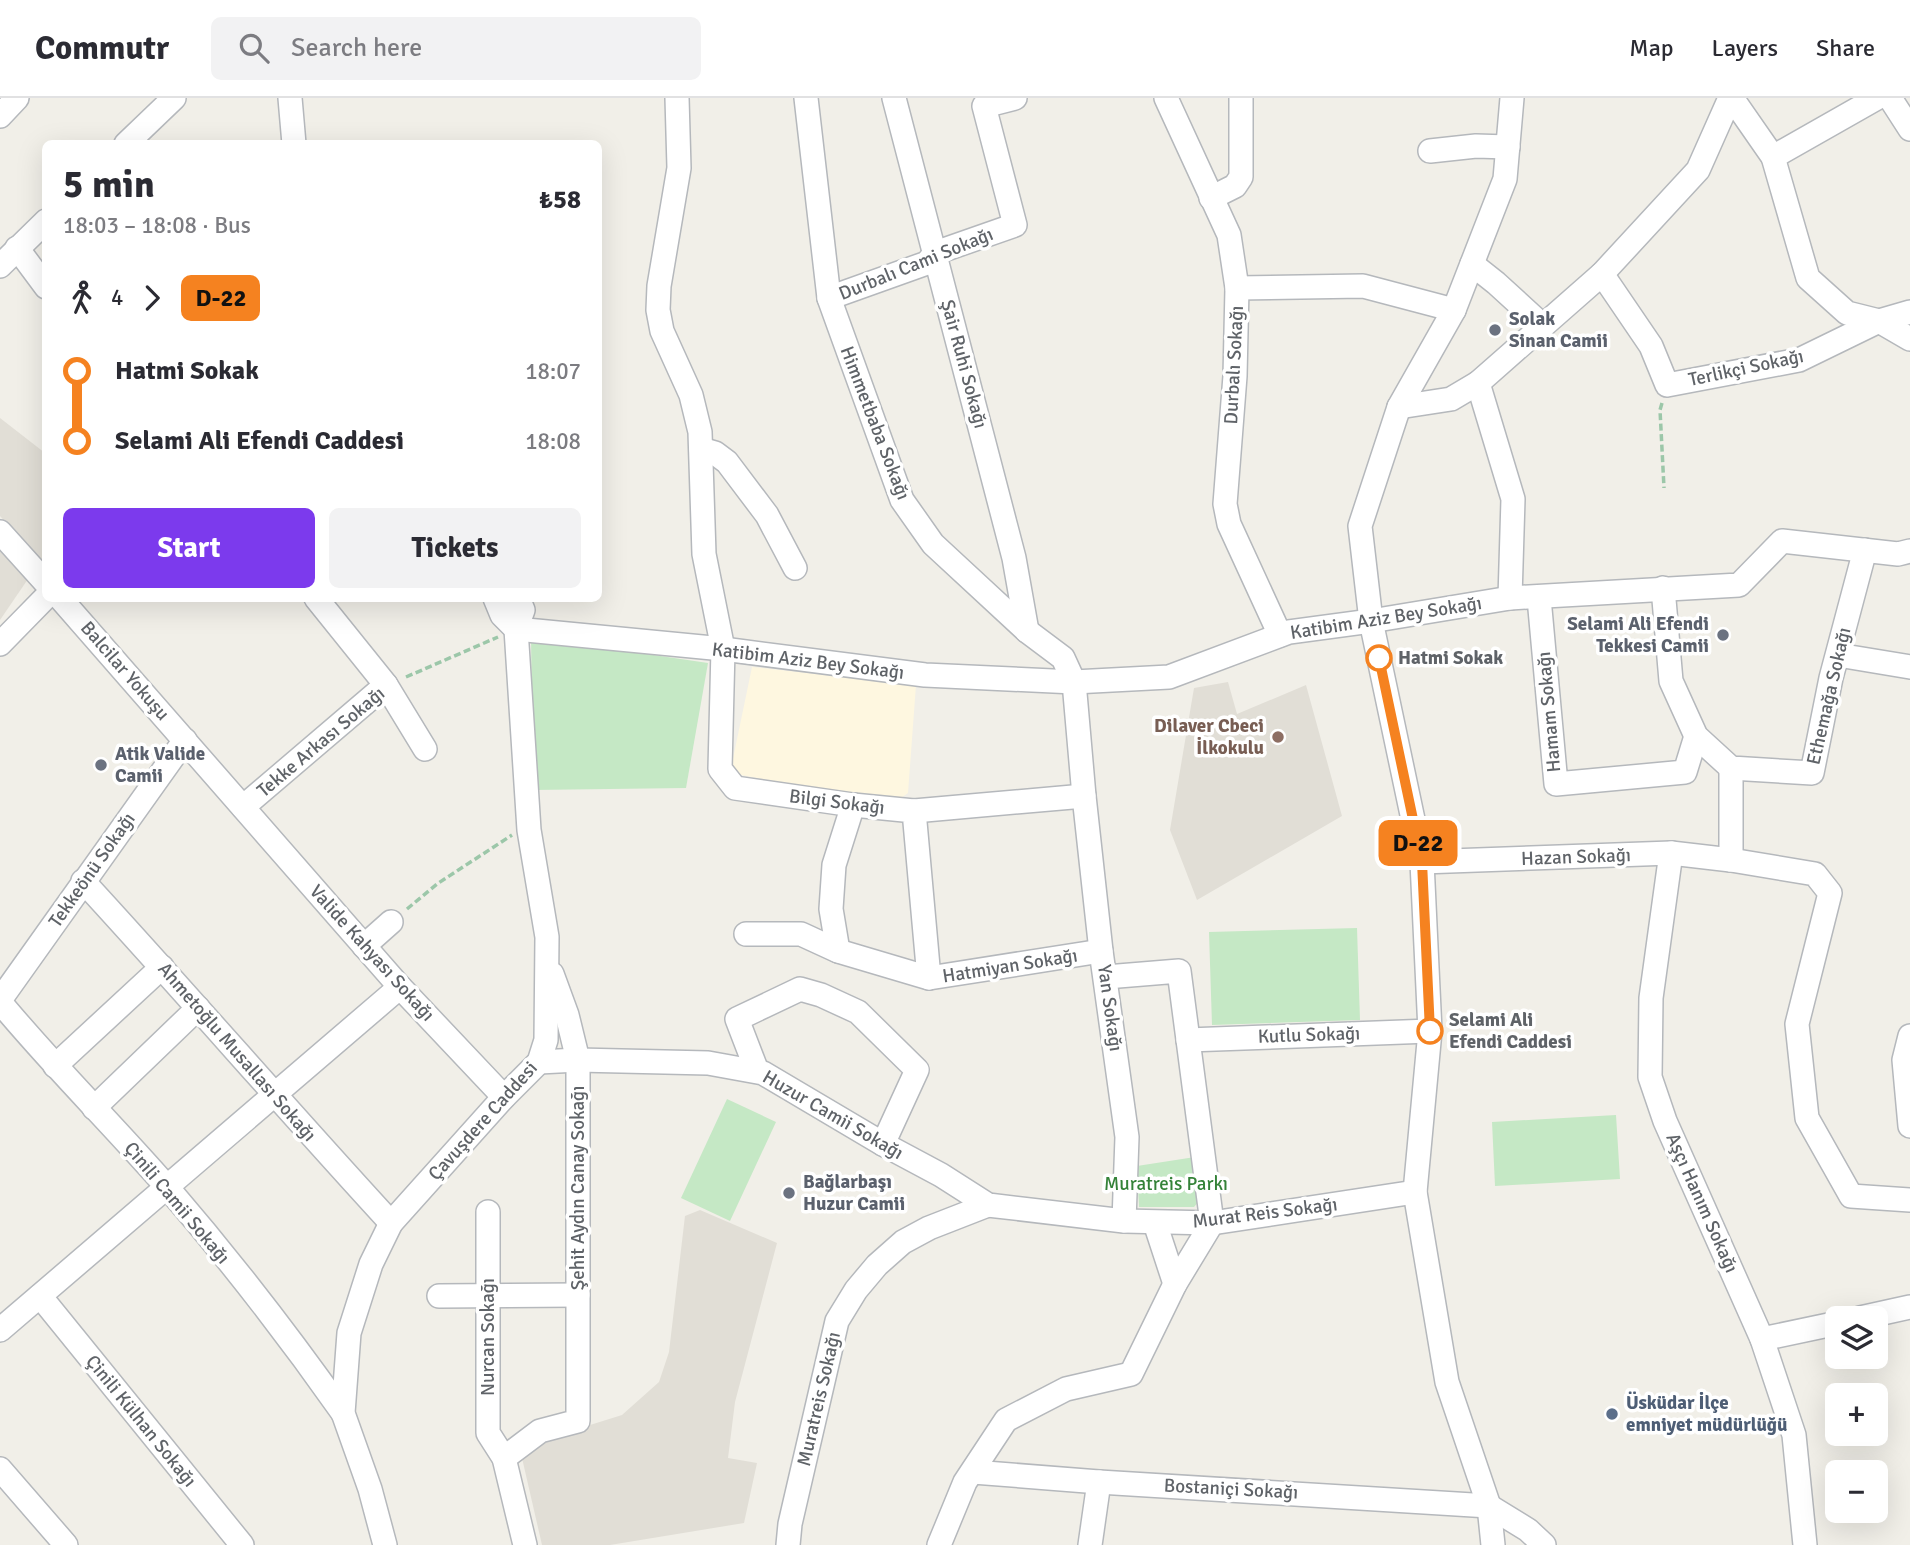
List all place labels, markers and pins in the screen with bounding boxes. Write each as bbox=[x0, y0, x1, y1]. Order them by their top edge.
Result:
place label: Solak Sinan Camii bbox=[1509, 307, 1608, 353]
marker: Solak Sinan Camii bbox=[1487, 322, 1503, 338]
place label: Selami Ali Efendi Tekkesi Camii bbox=[1567, 612, 1709, 658]
marker: Selami Ali Efendi Tekkesi Camii bbox=[1715, 627, 1731, 643]
marker: Hatmi Sokak bbox=[1366, 645, 1392, 671]
place label: Hatmi Sokak bbox=[1398, 646, 1503, 670]
place label: Dilaver Cbeci İlkokulu bbox=[1154, 714, 1264, 760]
marker: Dilaver Cbeci İlkokulu bbox=[1270, 729, 1286, 745]
place label: Atik Valide Camii bbox=[115, 742, 205, 788]
marker: Atik Valide Camii bbox=[93, 757, 109, 773]
place label: Selami Ali Efendi Caddesi bbox=[1449, 1008, 1572, 1054]
marker: Selami Ali Efendi Caddesi bbox=[1417, 1018, 1443, 1044]
place label: Bağlarbaşı Huzur Camii bbox=[803, 1170, 905, 1216]
marker: Bağlarbaşı Huzur Camii bbox=[781, 1185, 797, 1201]
place label: Üsküdar İlçe emniyet müdürlüğü bbox=[1626, 1391, 1787, 1437]
marker: Üsküdar İlçe emniyet müdürlüğü bbox=[1604, 1406, 1620, 1422]

